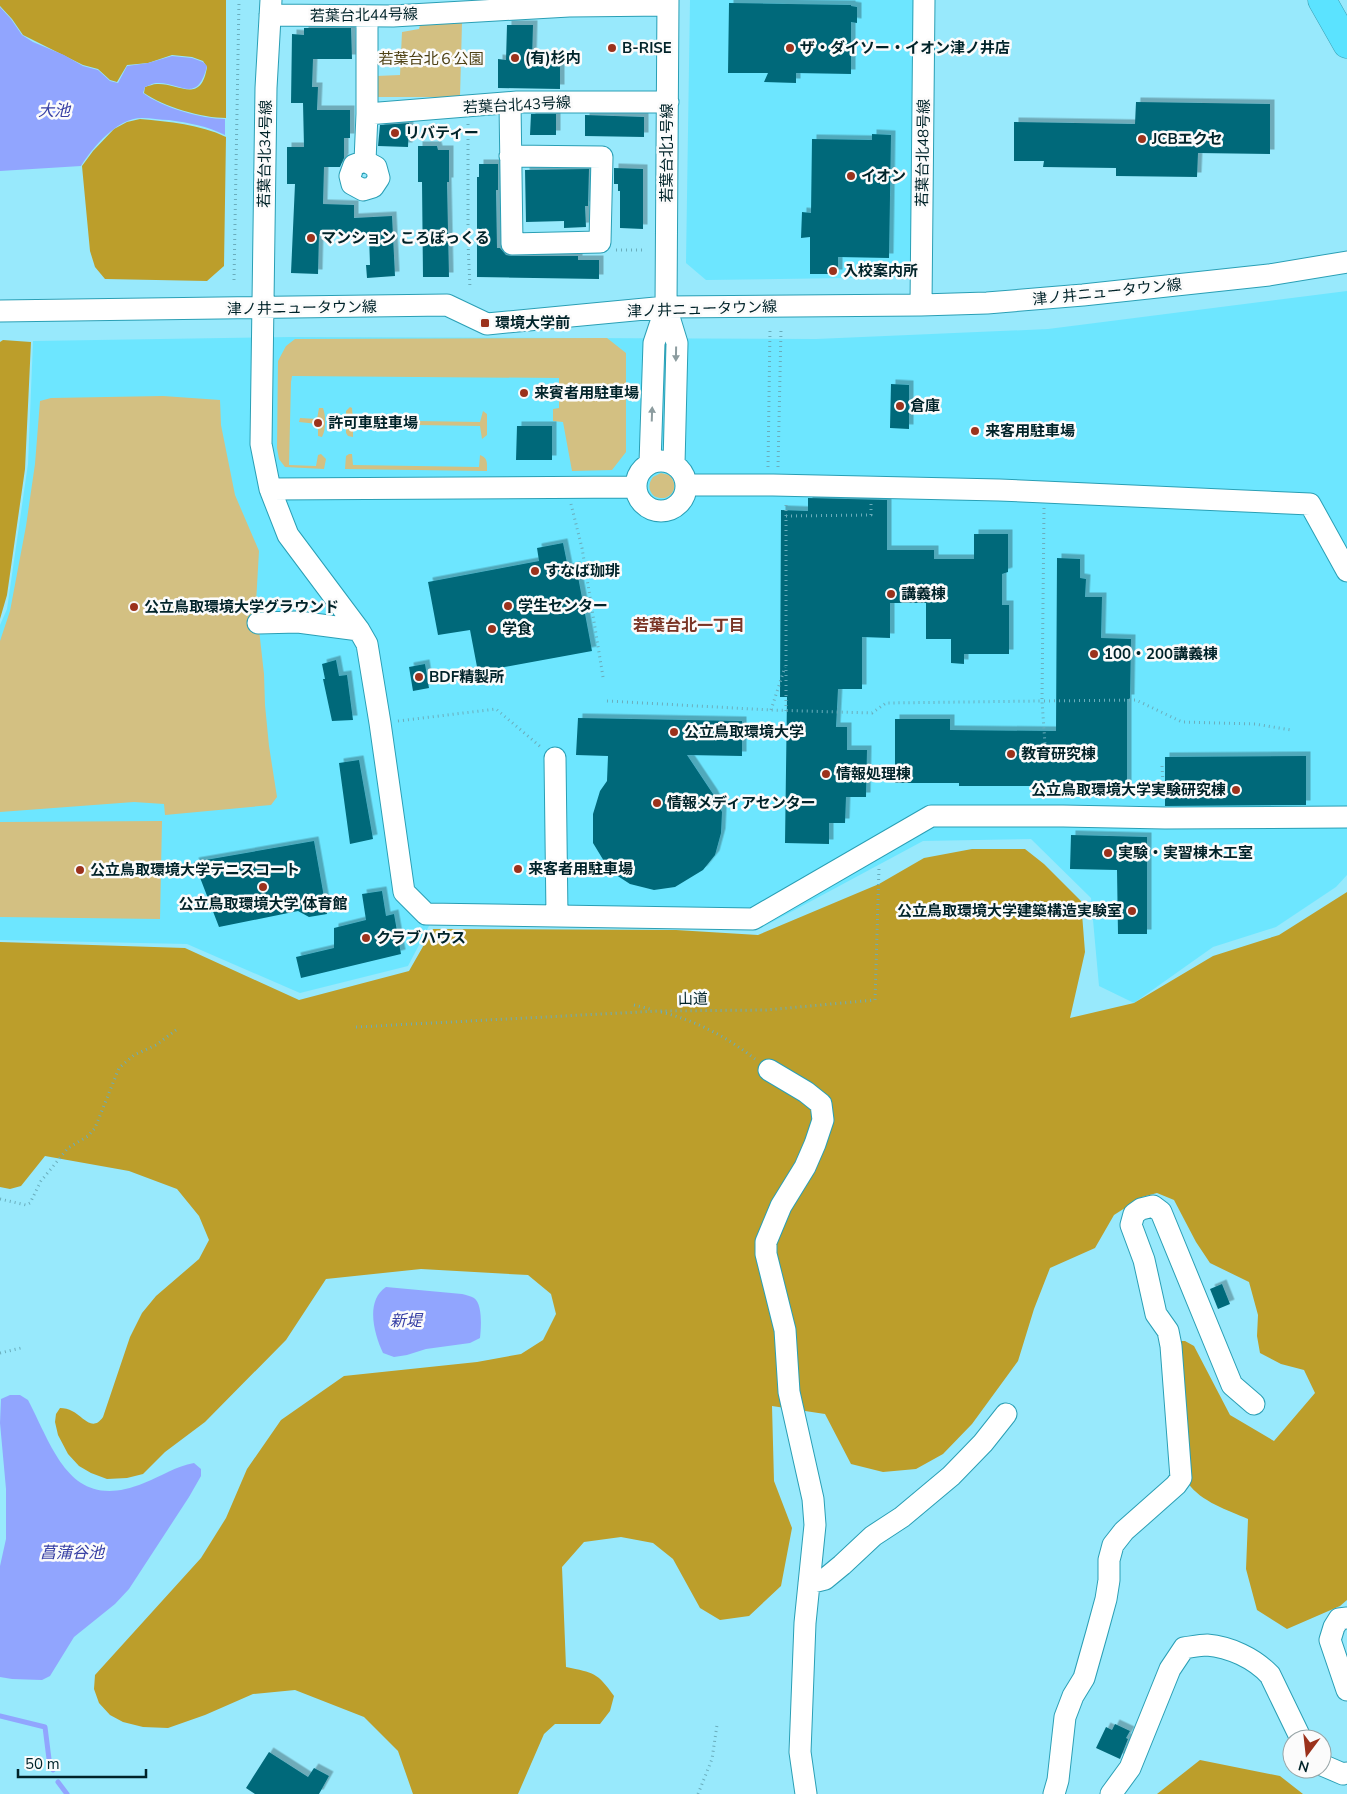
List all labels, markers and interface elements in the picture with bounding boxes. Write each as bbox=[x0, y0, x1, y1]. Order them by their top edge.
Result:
street label: 若葉台北44号線 bbox=[310, 4, 418, 26]
place label: B-RISE bbox=[622, 38, 672, 58]
place label: ザ・ダイソー・イオン津ノ井店 bbox=[800, 38, 1010, 58]
marker: B-RISE bbox=[606, 42, 618, 54]
marker: ザ・ダイソー・イオン津ノ井店 bbox=[784, 42, 796, 54]
place label: (有)杉内 bbox=[525, 48, 581, 68]
park label: 若葉台北６公園 bbox=[378, 49, 484, 69]
marker: (有)杉内 bbox=[509, 52, 521, 64]
street label: 若葉台北43号線 bbox=[463, 92, 571, 118]
street label: 若葉台北48号線 bbox=[912, 99, 934, 207]
water label: 大池 bbox=[38, 100, 72, 122]
street label: 若葉台北34号線 bbox=[254, 100, 276, 208]
street label: 若葉台北1号線 bbox=[657, 103, 677, 203]
place label: リバティー bbox=[405, 123, 479, 143]
marker: リバティー bbox=[389, 127, 401, 139]
place label: JCBエクセ bbox=[1151, 129, 1223, 149]
marker: JCBエクセ bbox=[1136, 133, 1148, 145]
place label: イオン bbox=[861, 166, 906, 186]
marker: イオン bbox=[845, 170, 857, 182]
place label: マンション ころぽっくる bbox=[321, 228, 490, 248]
marker: マンション ころぽっくる bbox=[305, 232, 317, 244]
place label: 入校案内所 bbox=[843, 261, 918, 281]
marker: 入校案内所 bbox=[827, 265, 839, 277]
street label: 津ノ井ニュータウン線 bbox=[1031, 274, 1183, 310]
street label: 津ノ井ニュータウン線 bbox=[627, 296, 777, 322]
street label: 津ノ井ニュータウン線 bbox=[227, 297, 377, 319]
place label: 環境大学前 bbox=[495, 313, 570, 333]
marker: 環境大学前 bbox=[479, 317, 491, 329]
one-way arrow bbox=[672, 346, 680, 362]
place label: 来賓者用駐車場 bbox=[534, 383, 639, 403]
marker: 来賓者用駐車場 bbox=[518, 387, 530, 399]
place label: 倉庫 bbox=[910, 396, 940, 416]
marker: 倉庫 bbox=[894, 400, 906, 412]
one-way arrow bbox=[648, 406, 656, 422]
place label: 許可車駐車場 bbox=[328, 413, 418, 433]
marker: 許可車駐車場 bbox=[312, 417, 324, 429]
place label: 来客用駐車場 bbox=[985, 421, 1075, 441]
marker: 来客用駐車場 bbox=[969, 425, 981, 437]
place label: すなば珈琲 bbox=[545, 561, 620, 581]
marker: すなば珈琲 bbox=[529, 565, 541, 577]
place label: 講義棟 bbox=[901, 584, 946, 604]
marker: 講義棟 bbox=[885, 588, 897, 600]
place label: 学生センター bbox=[518, 596, 608, 616]
place label: 公立鳥取環境大学グラウンド bbox=[144, 597, 339, 617]
marker: 学生センター bbox=[502, 600, 514, 612]
marker: 公立鳥取環境大学グラウンド bbox=[128, 601, 140, 613]
district label: 若葉台北一丁目 bbox=[633, 615, 745, 637]
place label: 学食 bbox=[502, 619, 532, 639]
marker: 学食 bbox=[486, 623, 498, 635]
place label: 100・200講義棟 bbox=[1104, 644, 1218, 664]
marker: 100・200講義棟 bbox=[1088, 648, 1100, 660]
place label: BDF精製所 bbox=[429, 667, 504, 687]
marker: BDF精製所 bbox=[413, 671, 425, 683]
place label: 公立鳥取環境大学 bbox=[684, 722, 804, 742]
marker: 公立鳥取環境大学 bbox=[668, 726, 680, 738]
place label: 教育研究棟 bbox=[1021, 744, 1096, 764]
marker: 教育研究棟 bbox=[1005, 748, 1017, 760]
place label: 情報処理棟 bbox=[836, 764, 911, 784]
marker: 情報処理棟 bbox=[820, 768, 832, 780]
place label: 公立鳥取環境大学実験研究棟 bbox=[1031, 780, 1226, 800]
marker: 公立鳥取環境大学実験研究棟 bbox=[1230, 784, 1242, 796]
place label: 情報メディアセンター bbox=[667, 793, 816, 813]
marker: 情報メディアセンター bbox=[651, 797, 663, 809]
place label: 実験・実習棟木工室 bbox=[1118, 843, 1253, 863]
marker: 実験・実習棟木工室 bbox=[1102, 847, 1114, 859]
place label: 来客者用駐車場 bbox=[528, 859, 633, 879]
place label: 公立鳥取環境大学テニスコート bbox=[90, 860, 300, 880]
marker: 来客者用駐車場 bbox=[512, 863, 524, 875]
marker: 公立鳥取環境大学テニスコート bbox=[74, 864, 86, 876]
marker: 公立鳥取環境大学 体育館 bbox=[257, 881, 269, 893]
place label: 公立鳥取環境大学 体育館 bbox=[178, 894, 348, 914]
place label: 公立鳥取環境大学建築構造実験室 bbox=[897, 901, 1122, 921]
marker: 公立鳥取環境大学建築構造実験室 bbox=[1126, 905, 1138, 917]
place label: クラブハウス bbox=[376, 928, 466, 948]
marker: クラブハウス bbox=[360, 932, 372, 944]
street label: 山道 bbox=[678, 989, 708, 1009]
water label: 新堤 bbox=[390, 1310, 424, 1332]
water label: 菖蒲谷池 bbox=[40, 1542, 106, 1564]
north arrow bbox=[1282, 1729, 1332, 1779]
scale bar bbox=[18, 1746, 145, 1778]
text: 50 m bbox=[25, 1754, 60, 1774]
text: N bbox=[1296, 1756, 1311, 1777]

